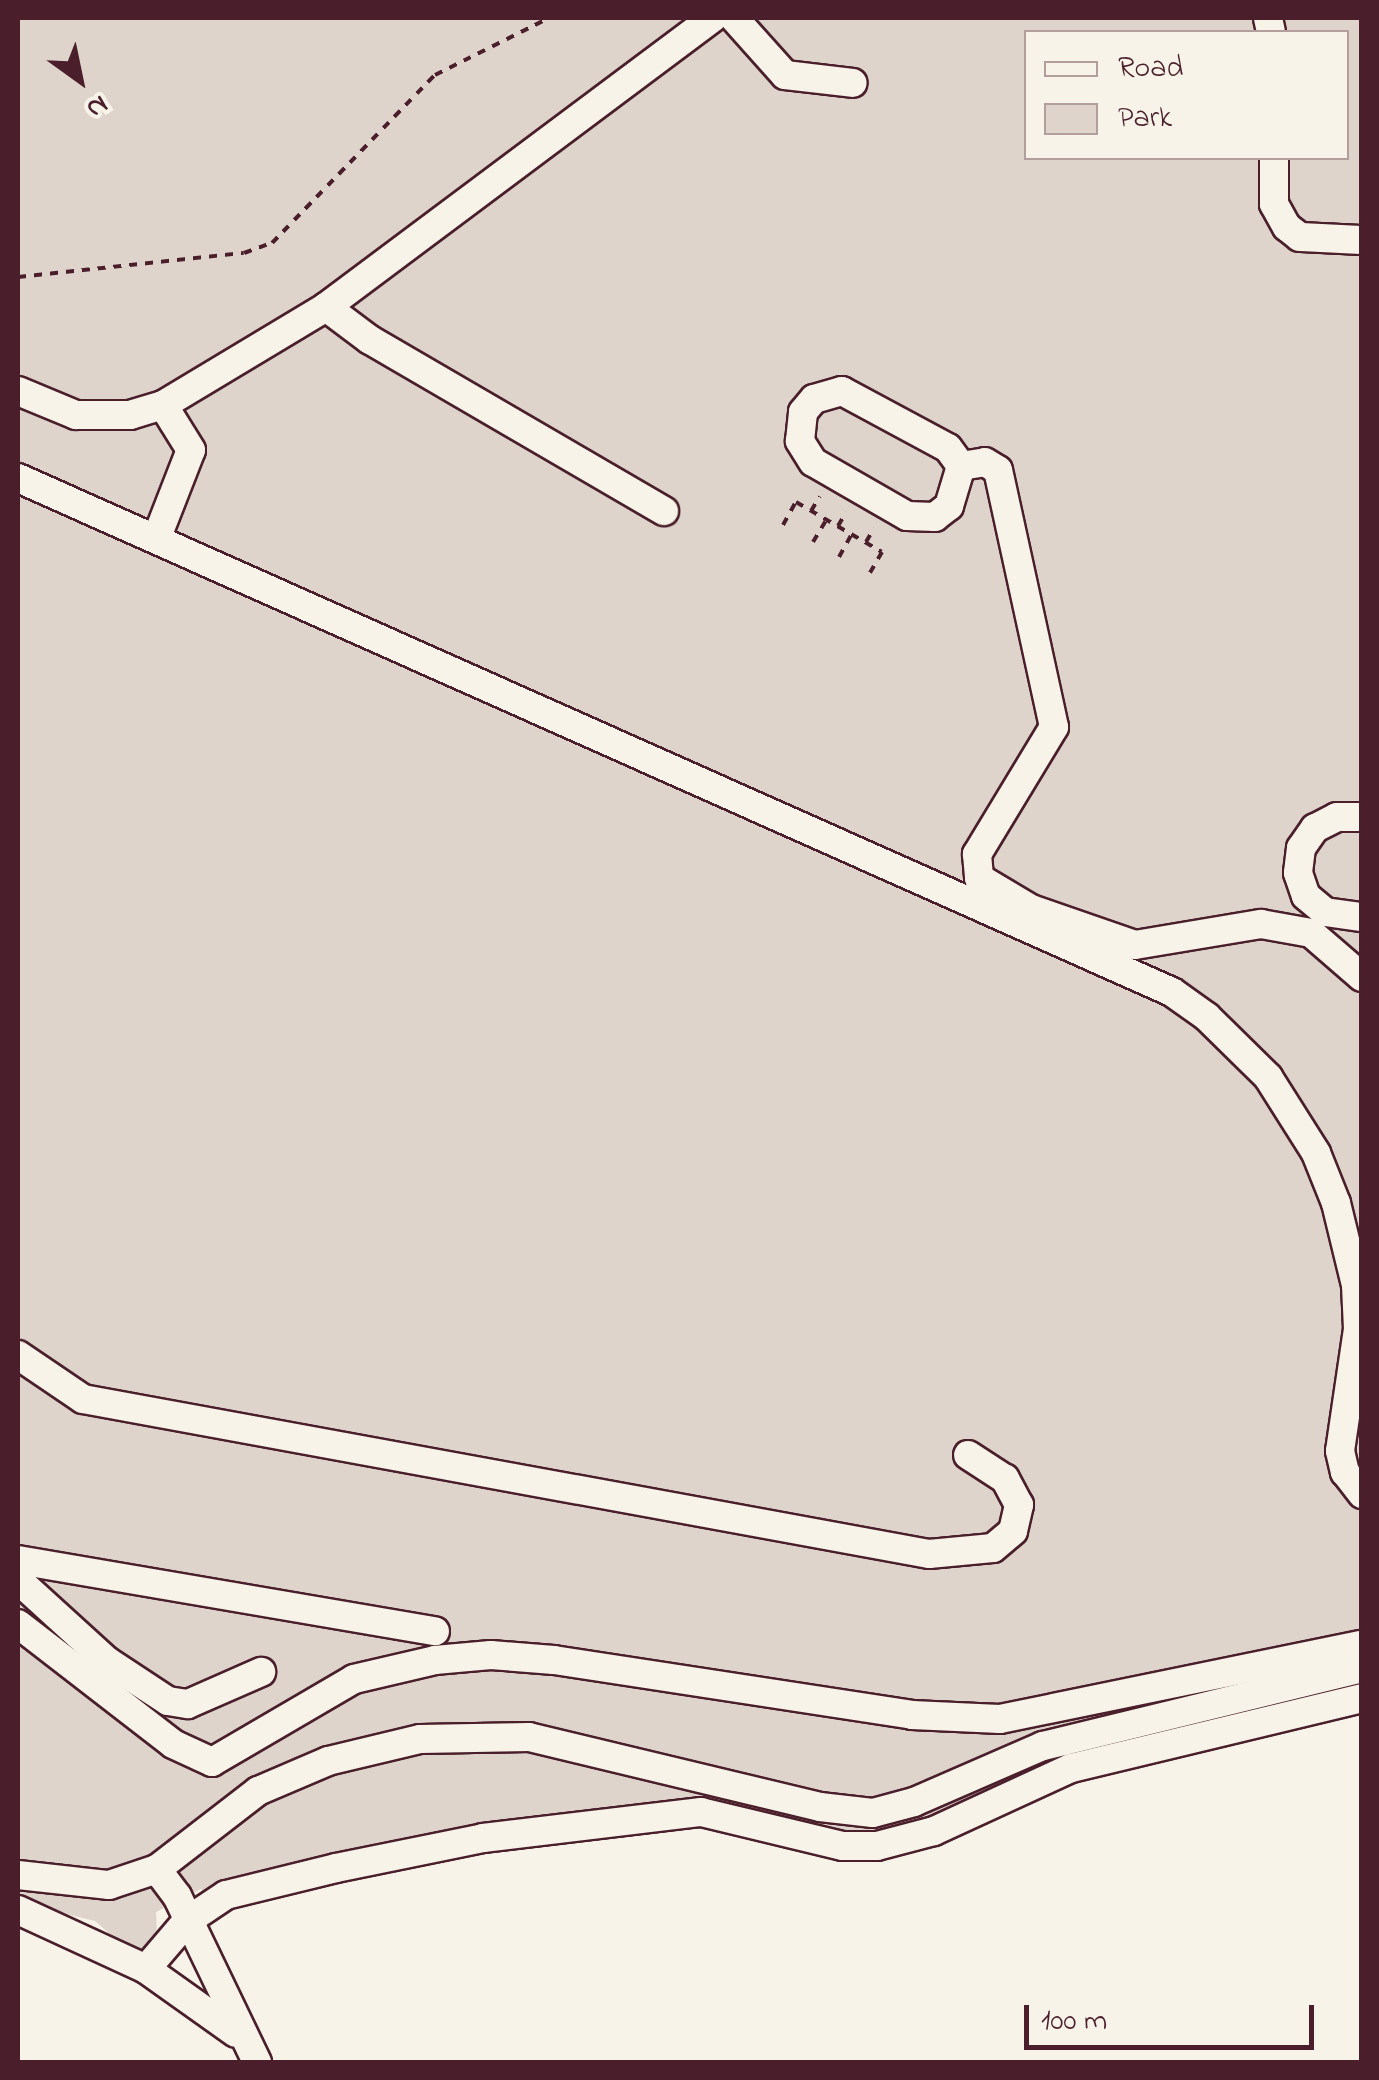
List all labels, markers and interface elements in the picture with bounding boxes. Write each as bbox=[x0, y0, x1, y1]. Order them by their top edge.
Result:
north arrow bbox=[30, 30, 130, 130]
legend bbox=[1024, 30, 1349, 160]
text: Road bbox=[1118, 47, 1183, 91]
text: N bbox=[78, 83, 116, 128]
text: Park bbox=[1118, 97, 1172, 141]
scale bar bbox=[1029, 1985, 1319, 2047]
text: 100 m bbox=[1041, 2000, 1107, 2044]

